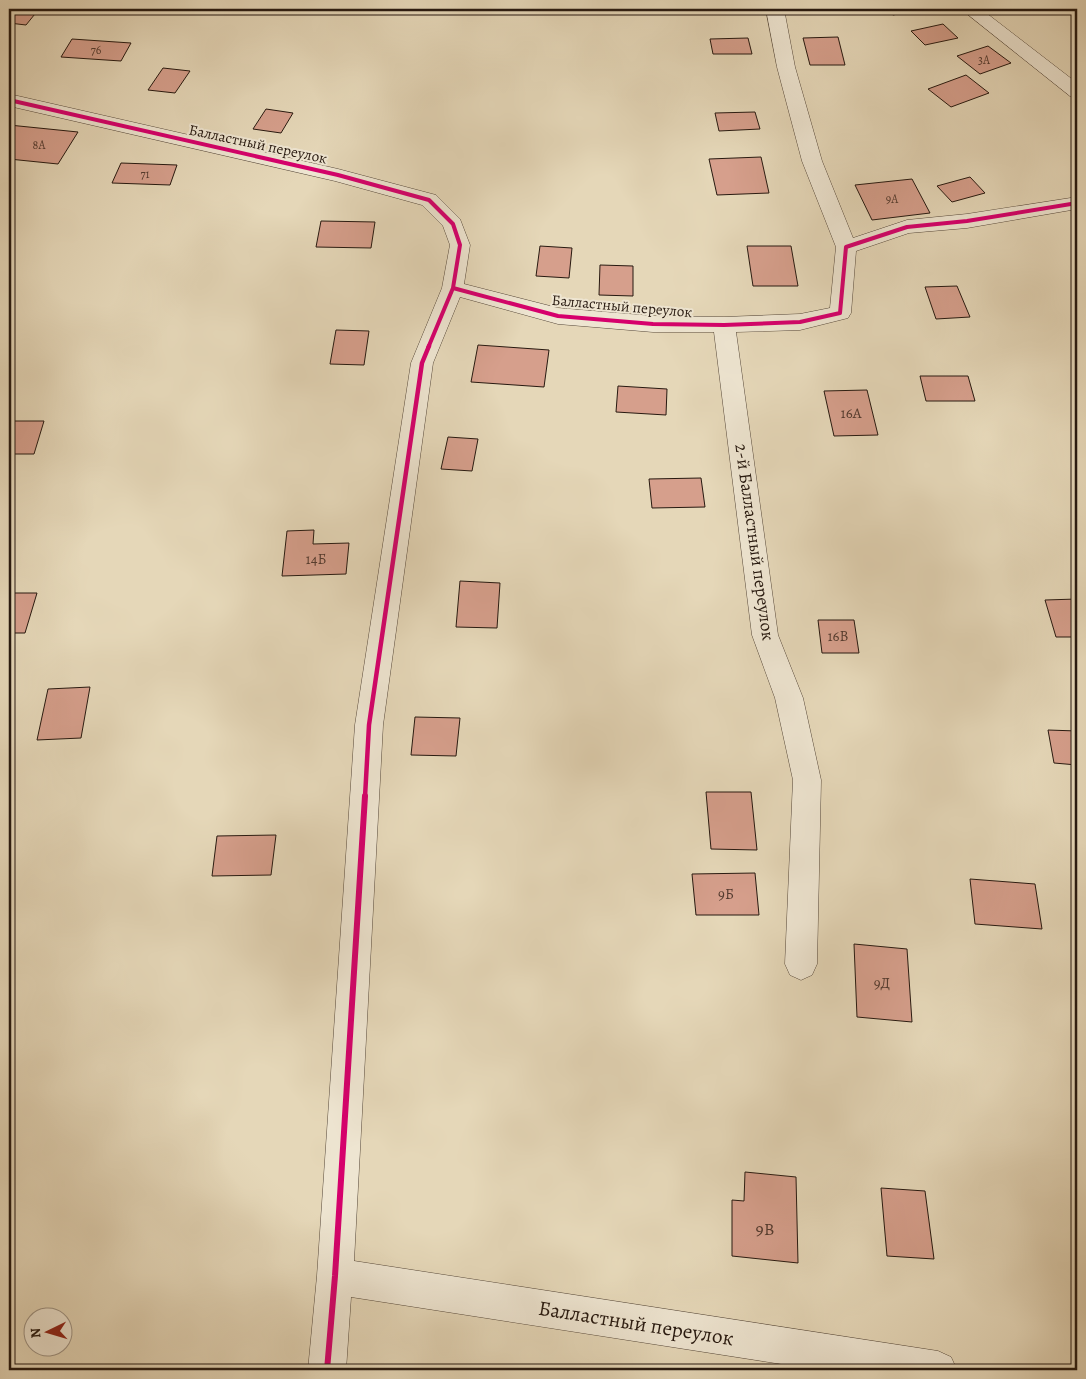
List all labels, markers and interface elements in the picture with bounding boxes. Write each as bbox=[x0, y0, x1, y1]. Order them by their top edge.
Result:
house number: 76 bbox=[91, 42, 102, 58]
house number: 3А bbox=[978, 52, 991, 68]
street label: Балластный переулок bbox=[187, 120, 329, 168]
house number: 8А bbox=[33, 137, 46, 153]
house number: 71 bbox=[140, 166, 150, 182]
house number: 9А bbox=[886, 191, 899, 207]
street label: Балластный переулок bbox=[551, 290, 693, 322]
house number: 16А bbox=[841, 403, 862, 423]
street label: 2-й Балластный переулок bbox=[729, 442, 781, 642]
house number: 14Б bbox=[306, 549, 326, 569]
house number: 16В bbox=[827, 626, 849, 646]
house number: 9Б bbox=[718, 884, 734, 904]
house number: 9Д bbox=[874, 973, 890, 993]
house number: 9В bbox=[756, 1217, 774, 1241]
street label: Балластный переулок bbox=[536, 1294, 736, 1352]
north arrow bbox=[22, 1306, 72, 1356]
text: N bbox=[26, 1327, 45, 1339]

